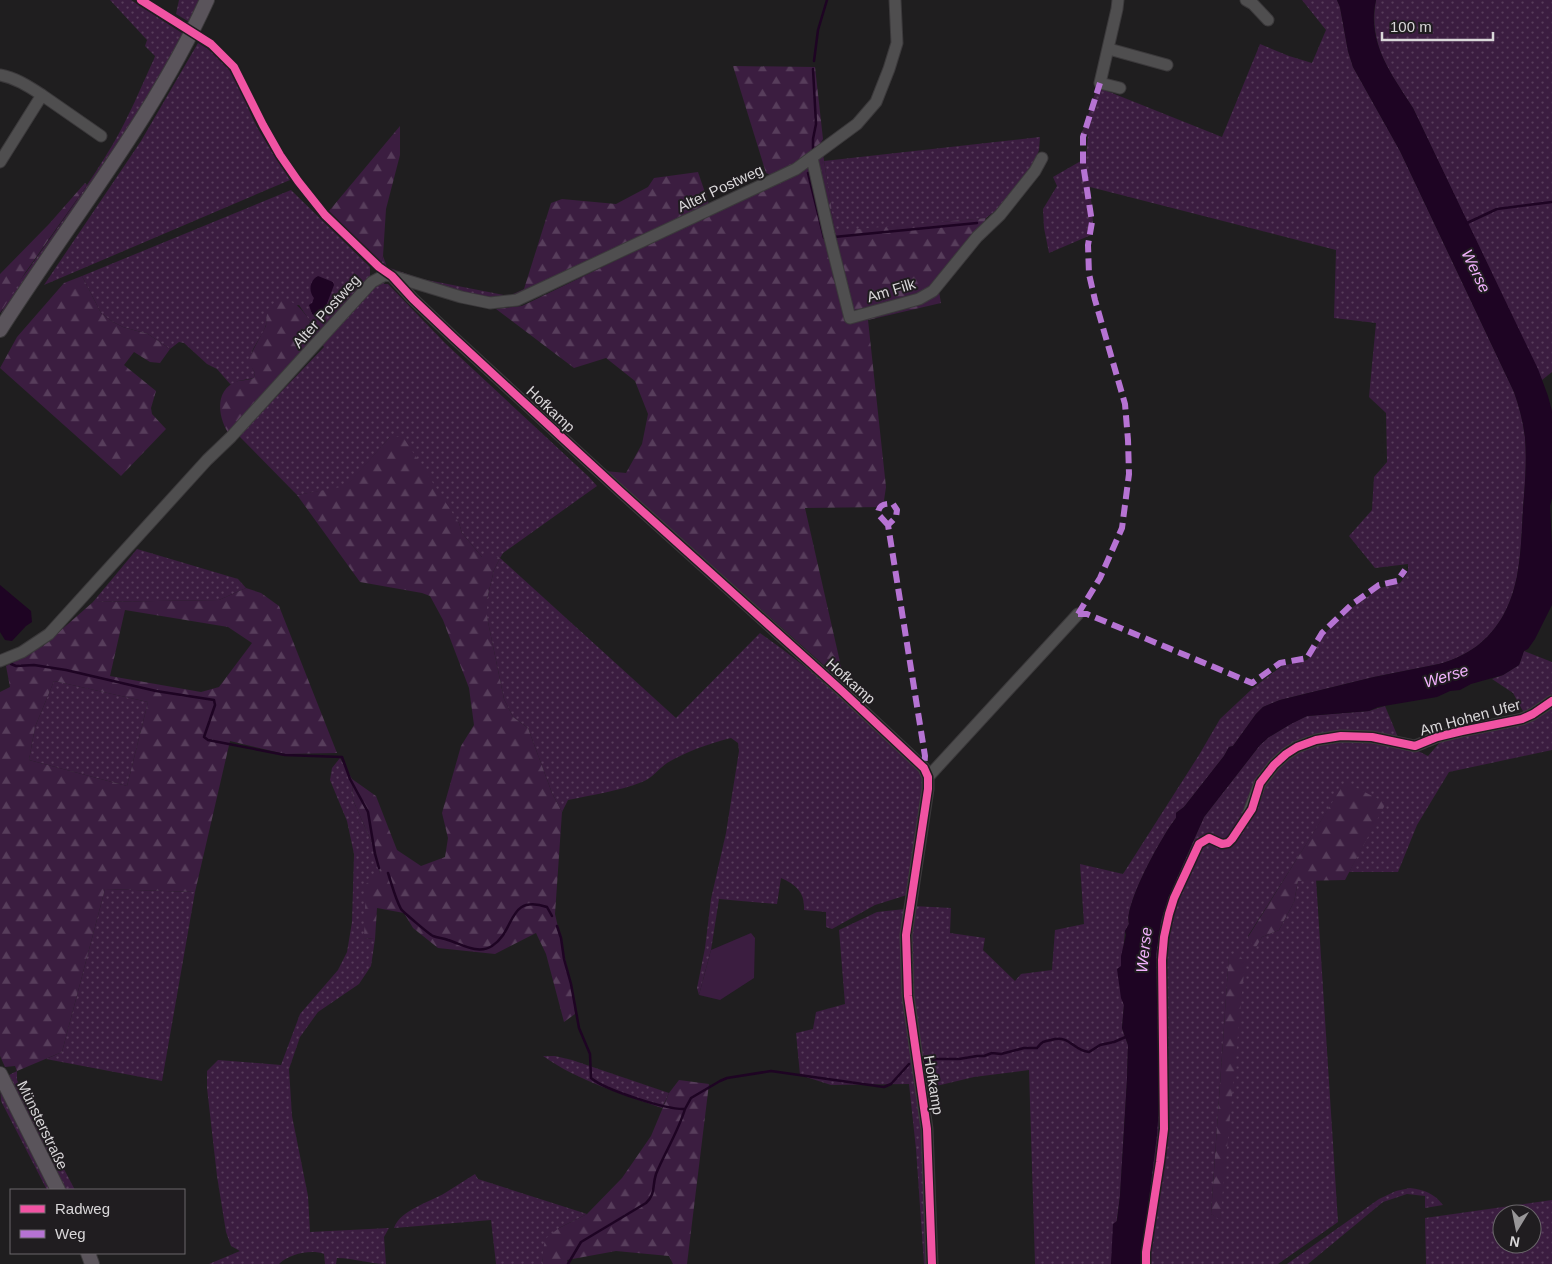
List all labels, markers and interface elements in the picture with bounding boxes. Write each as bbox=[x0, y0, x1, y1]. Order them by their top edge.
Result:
scale bar bbox=[1382, 10, 1493, 42]
text: 100 m bbox=[1390, 18, 1432, 35]
street label: Alter Postweg bbox=[674, 161, 766, 215]
water label: Werse bbox=[1458, 247, 1494, 295]
street label: Alter Postweg bbox=[289, 271, 363, 351]
street label: Am Filk bbox=[865, 274, 918, 305]
street label: Hofkamp bbox=[523, 382, 579, 436]
street label: Hofkamp bbox=[823, 655, 879, 707]
water label: Werse bbox=[1422, 661, 1471, 691]
street label: Am Hohen Ufer bbox=[1418, 695, 1522, 739]
water label: Werse bbox=[1133, 926, 1155, 974]
street label: Hofkamp bbox=[921, 1054, 947, 1116]
street label: Münsterstraße bbox=[14, 1078, 72, 1172]
legend bbox=[10, 1189, 185, 1254]
text: Radweg bbox=[55, 1200, 110, 1217]
north arrow bbox=[1492, 1204, 1542, 1254]
text: Weg bbox=[55, 1225, 86, 1242]
text: N bbox=[1508, 1233, 1521, 1251]

